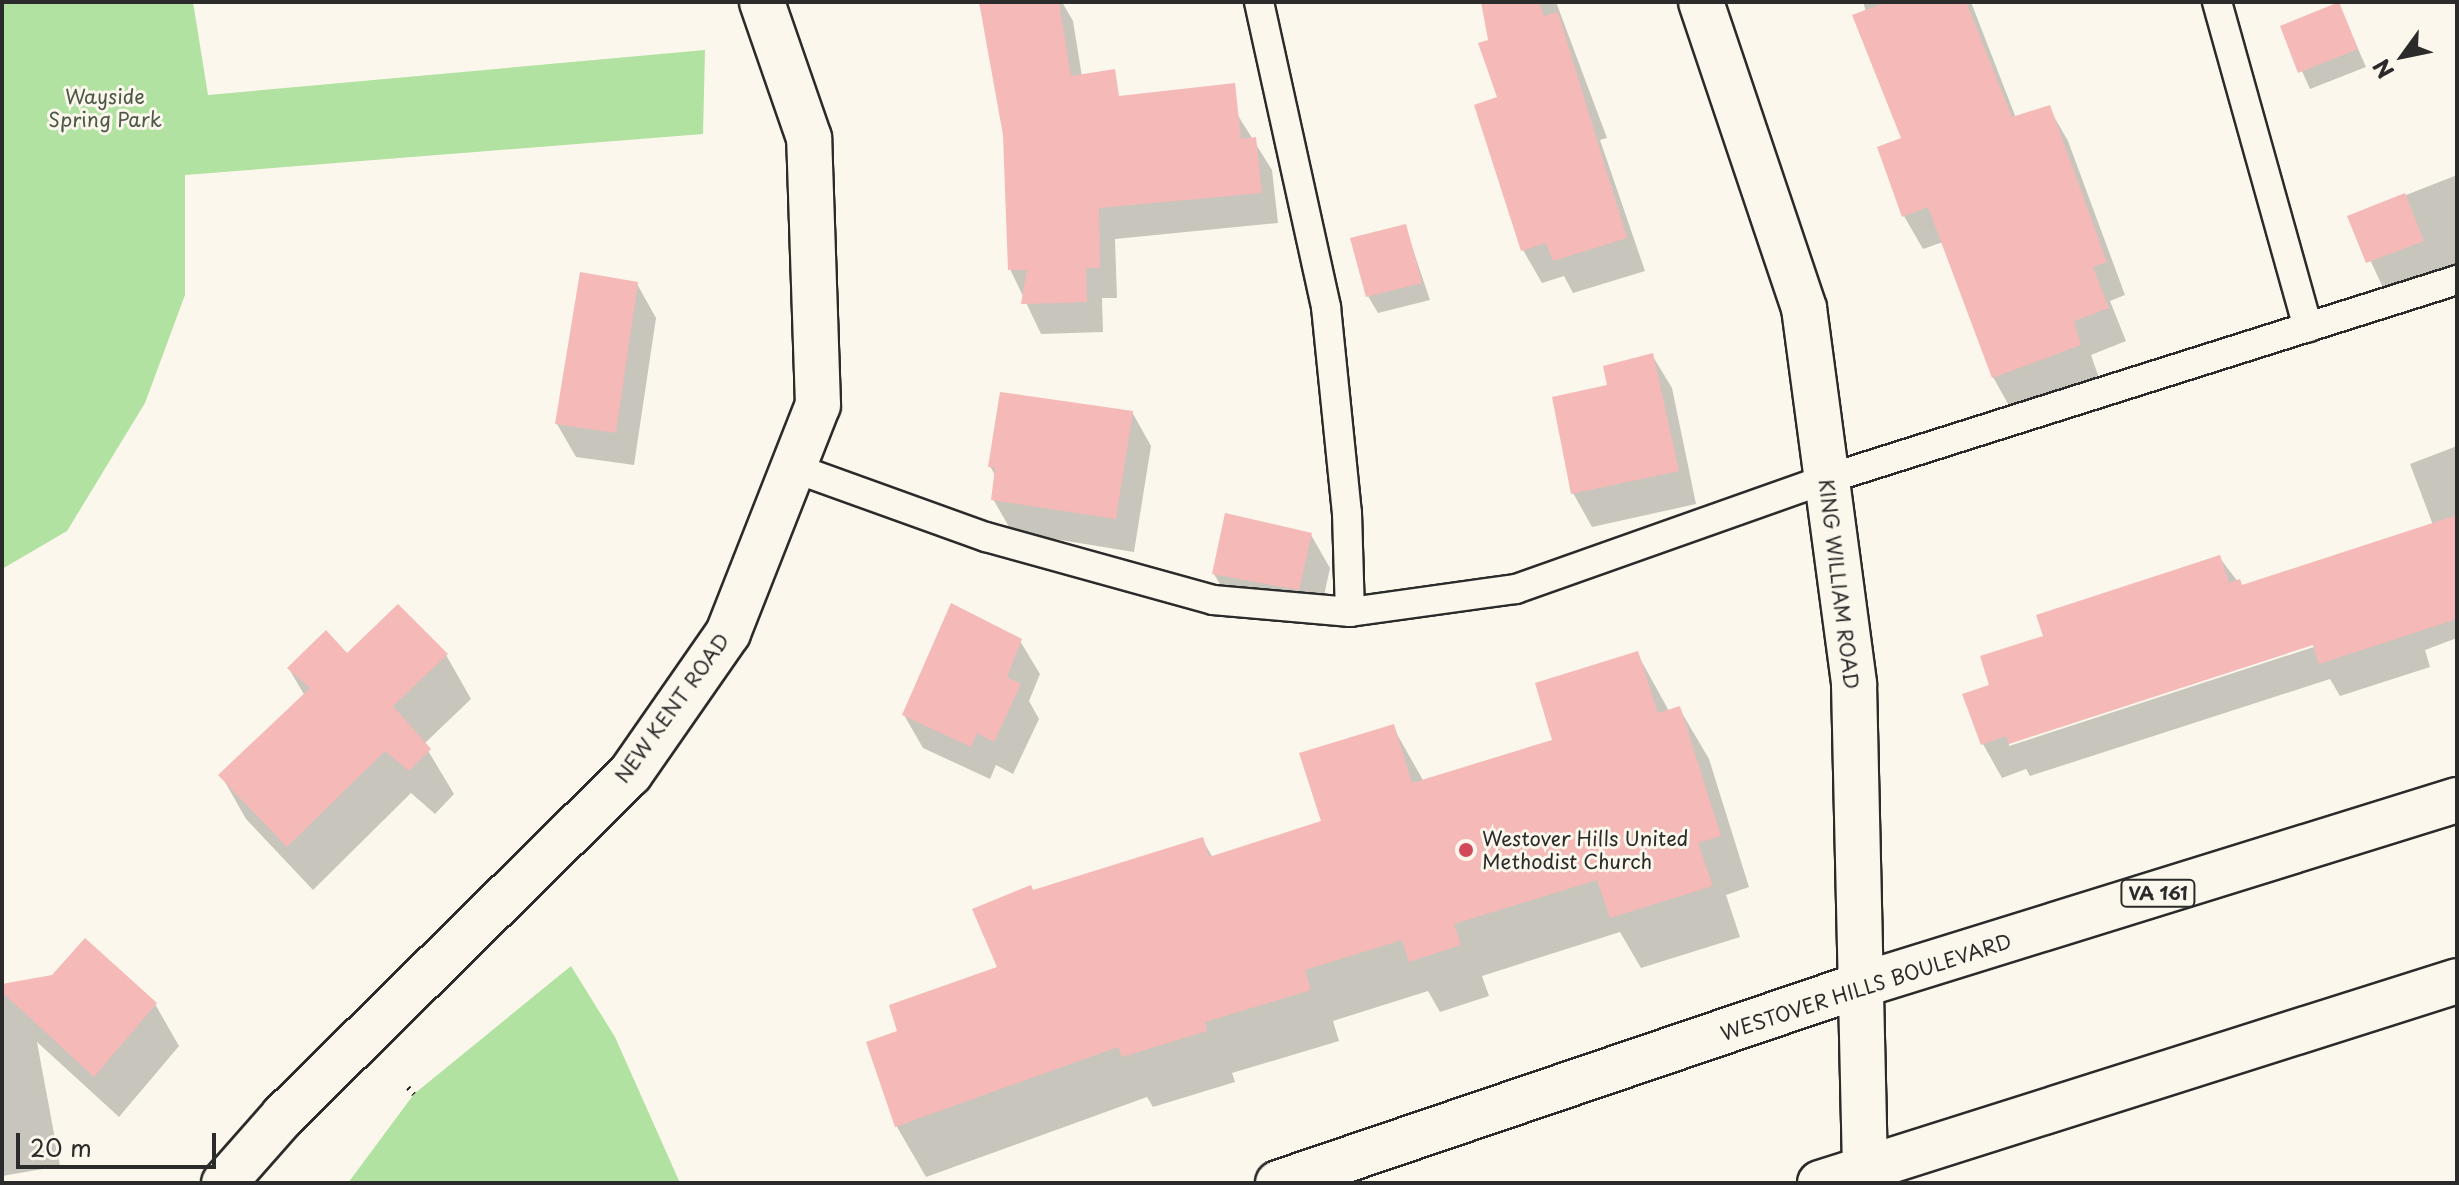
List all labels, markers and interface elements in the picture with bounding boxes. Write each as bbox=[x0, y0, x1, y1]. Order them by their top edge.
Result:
north arrow bbox=[2363, 16, 2443, 96]
text: N bbox=[2364, 53, 2401, 86]
park label: Wayside Spring Park bbox=[48, 85, 162, 132]
street label: KING WILLIAM ROAD bbox=[1814, 475, 1864, 693]
street label: NEW KENT ROAD bbox=[610, 628, 734, 788]
place label: Westover Hills United Methodist Church bbox=[1482, 826, 1689, 873]
marker: Westover Hills United Methodist Church bbox=[1457, 841, 1475, 859]
road number: VA 161 bbox=[2120, 879, 2196, 907]
street label: WESTOVER HILLS BOULEVARD bbox=[1716, 928, 2016, 1046]
scale bar bbox=[20, 1117, 220, 1167]
text: 20 m bbox=[30, 1129, 92, 1165]

